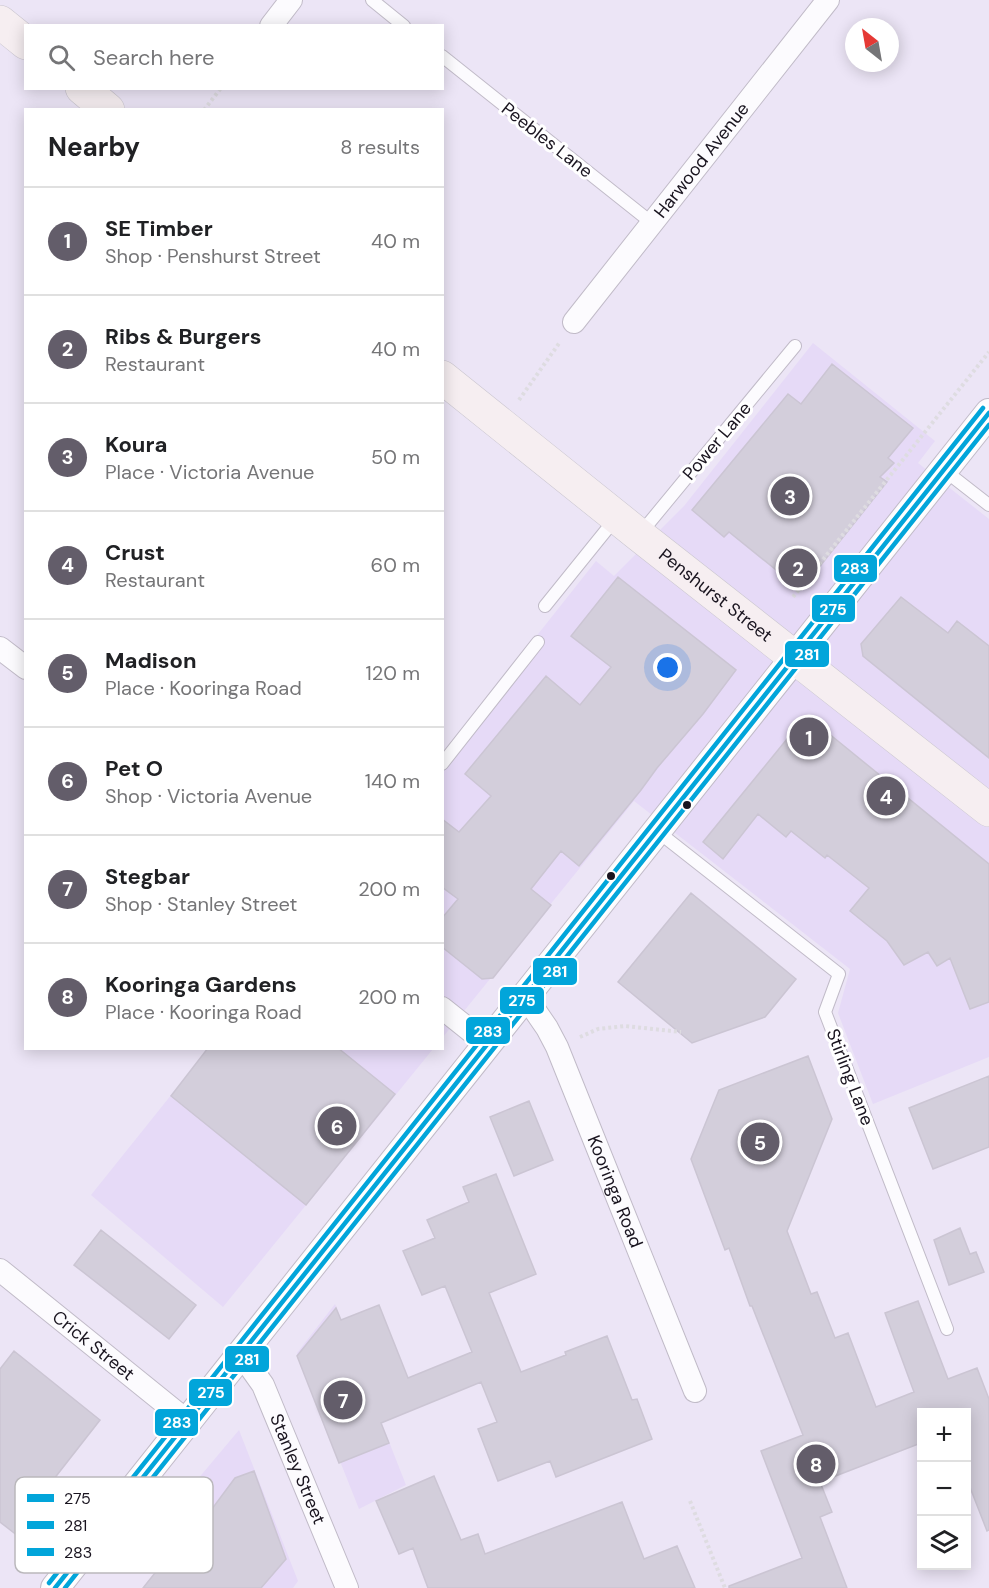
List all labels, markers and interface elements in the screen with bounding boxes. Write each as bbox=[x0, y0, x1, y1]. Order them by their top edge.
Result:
north arrow bbox=[845, 18, 899, 72]
search box bbox=[24, 24, 444, 90]
icon: search bbox=[45, 41, 78, 74]
text: Search here bbox=[93, 43, 214, 72]
street label: Peebles Lane bbox=[496, 97, 598, 183]
street label: Harwood Avenue bbox=[649, 98, 755, 223]
text: Nearby bbox=[48, 130, 140, 164]
text: 8 results bbox=[340, 134, 420, 160]
text: SE Timber bbox=[105, 214, 213, 243]
text: 1 bbox=[64, 228, 71, 254]
text: 40 m bbox=[371, 228, 420, 254]
text: Shop · Penshurst Street bbox=[105, 243, 321, 269]
text: Ribs & Burgers bbox=[105, 322, 262, 351]
text: 2 bbox=[62, 336, 73, 362]
text: 40 m bbox=[371, 336, 420, 362]
text: Restaurant bbox=[105, 351, 205, 377]
street label: Power Lane bbox=[677, 397, 757, 485]
text: Koura bbox=[105, 430, 167, 459]
text: 3 bbox=[61, 444, 74, 470]
text: 50 m bbox=[371, 444, 420, 470]
text: Place · Victoria Avenue bbox=[105, 459, 314, 485]
pin: 3 bbox=[770, 474, 810, 518]
text: Crust bbox=[105, 538, 165, 567]
street label: Penshurst Street bbox=[654, 543, 777, 647]
pin: 2 bbox=[778, 546, 818, 590]
text: 4 bbox=[61, 552, 74, 578]
text: 60 m bbox=[371, 552, 420, 578]
line badge: 283 bbox=[833, 554, 878, 583]
text: 283 bbox=[841, 558, 869, 579]
text: Restaurant bbox=[105, 567, 205, 593]
line badge: 275 bbox=[811, 594, 856, 623]
text: 275 bbox=[819, 599, 847, 620]
line badge: 281 bbox=[784, 640, 830, 668]
text: 281 bbox=[795, 644, 819, 665]
text: Madison bbox=[105, 646, 197, 675]
your location bbox=[653, 653, 682, 682]
text: 5 bbox=[61, 660, 74, 686]
text: 120 m bbox=[366, 660, 420, 686]
text: Place · Kooringa Road bbox=[105, 675, 302, 701]
pin: 1 bbox=[790, 714, 828, 760]
text: Pet O bbox=[105, 754, 163, 783]
text: 6 bbox=[61, 768, 74, 794]
text: 140 m bbox=[365, 768, 420, 794]
pin: 4 bbox=[866, 774, 906, 818]
text: Shop · Victoria Avenue bbox=[105, 783, 312, 809]
unlabelled marker bbox=[681, 799, 693, 811]
text: Stegbar bbox=[105, 862, 190, 891]
unlabelled marker bbox=[605, 870, 617, 882]
text: 7 bbox=[62, 876, 73, 902]
text: 200 m bbox=[358, 876, 420, 902]
text: Shop · Stanley Street bbox=[105, 891, 297, 917]
line badge: 281 bbox=[532, 957, 578, 986]
text: 281 bbox=[543, 961, 567, 982]
text: Kooringa Gardens bbox=[105, 970, 297, 999]
text: 8 bbox=[61, 984, 74, 1010]
text: 200 m bbox=[358, 984, 420, 1010]
line badge: 275 bbox=[499, 986, 545, 1015]
text: 275 bbox=[508, 990, 536, 1011]
text: Place · Kooringa Road bbox=[105, 999, 302, 1025]
line badge: 283 bbox=[465, 1016, 511, 1045]
text: 283 bbox=[474, 1021, 502, 1042]
street label: Stirling Lane bbox=[821, 1025, 879, 1129]
pin: 6 bbox=[318, 1104, 356, 1148]
pin: 5 bbox=[740, 1120, 780, 1164]
street label: Kooringa Road bbox=[582, 1132, 648, 1251]
street label: Crick Street bbox=[47, 1305, 139, 1386]
line badge: 281 bbox=[224, 1345, 270, 1373]
text: 281 bbox=[235, 1349, 259, 1370]
line badge: 275 bbox=[188, 1378, 233, 1407]
pin: 7 bbox=[324, 1378, 362, 1422]
text: 275 bbox=[197, 1382, 225, 1403]
line badge: 283 bbox=[154, 1408, 199, 1437]
map controls bbox=[917, 1408, 971, 1570]
button: + bbox=[917, 1408, 971, 1462]
street label: Stanley Street bbox=[264, 1410, 331, 1528]
text: 283 bbox=[163, 1412, 191, 1433]
pin: 8 bbox=[796, 1442, 836, 1486]
button: − bbox=[917, 1462, 971, 1516]
legend bbox=[15, 1477, 213, 1573]
text: 275 bbox=[64, 1488, 91, 1509]
text: 281 bbox=[64, 1515, 87, 1536]
button: layers bbox=[917, 1516, 971, 1570]
text: 283 bbox=[64, 1542, 92, 1563]

